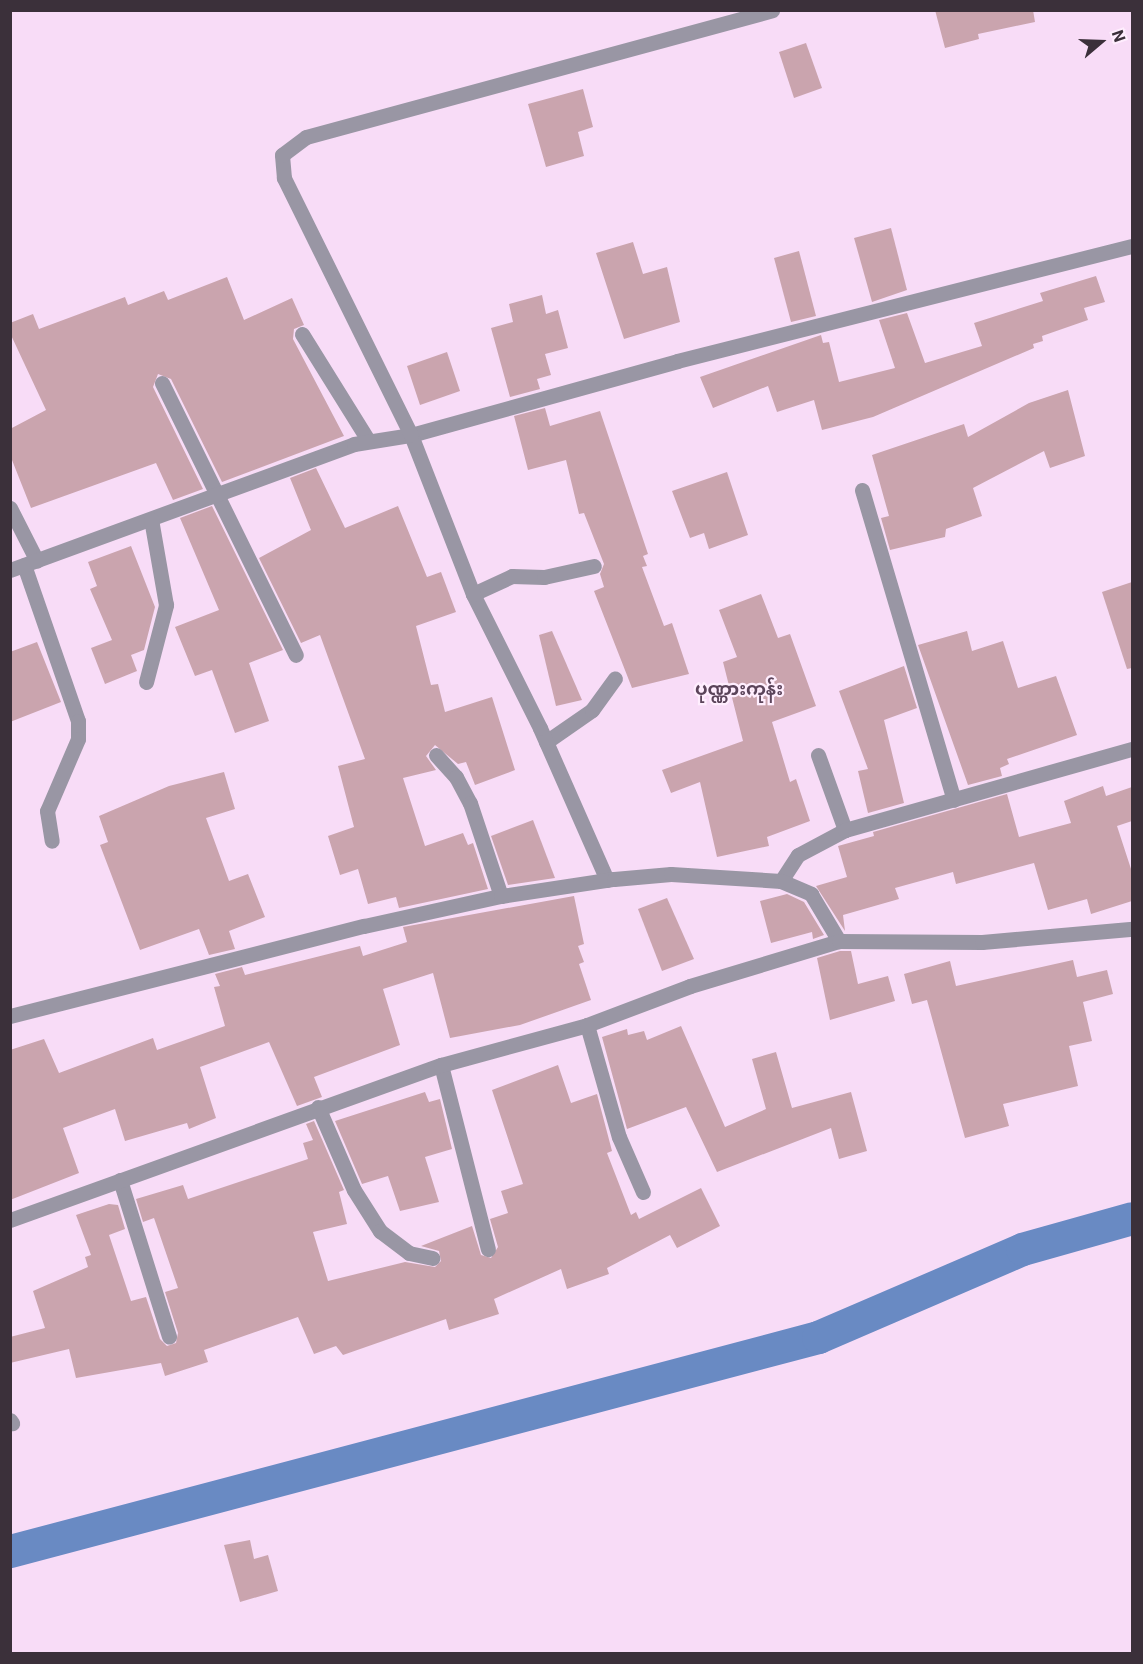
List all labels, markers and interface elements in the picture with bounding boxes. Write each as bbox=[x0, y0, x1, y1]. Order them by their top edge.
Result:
north arrow bbox=[1071, 12, 1131, 72]
text: N bbox=[1108, 28, 1129, 44]
district label: ပုဏ္ဏားကုန်း bbox=[695, 678, 783, 700]

